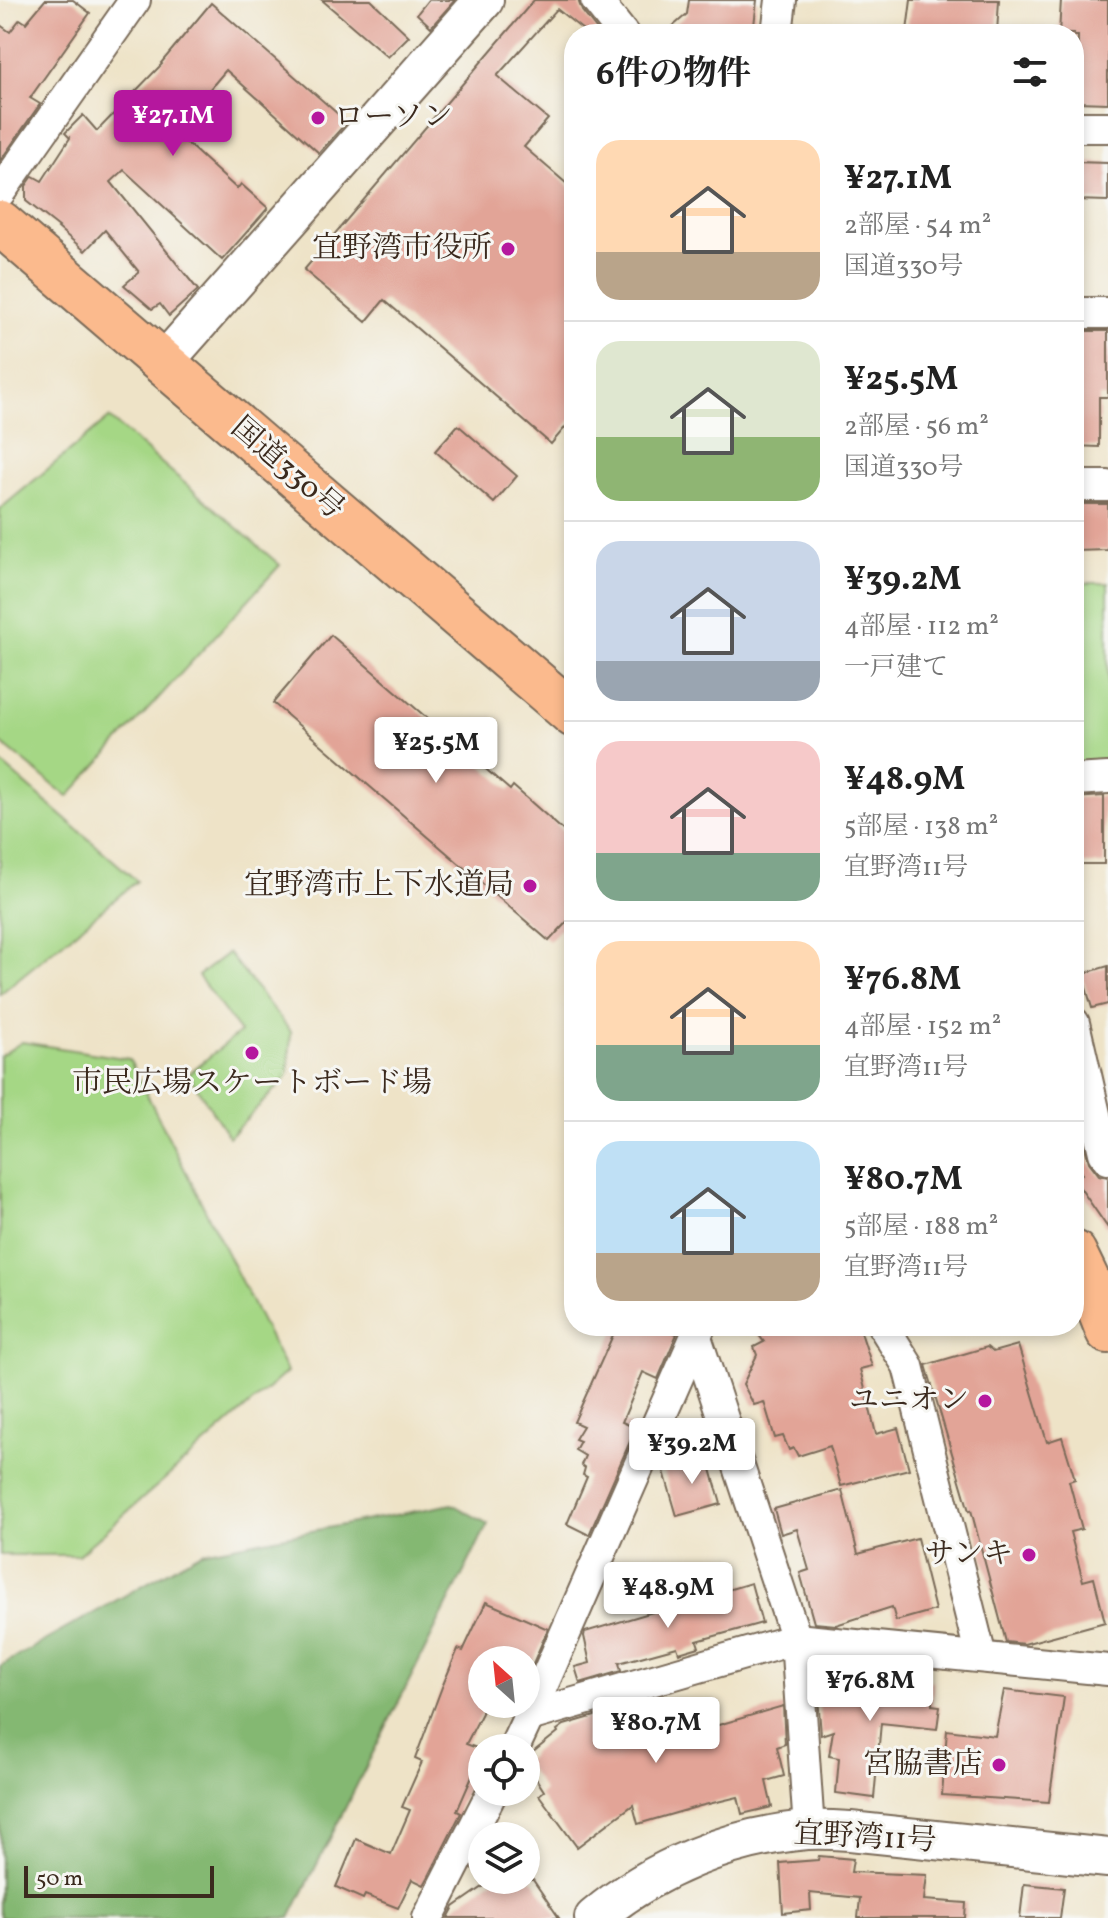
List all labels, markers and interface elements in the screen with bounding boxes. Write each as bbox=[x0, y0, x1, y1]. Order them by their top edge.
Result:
icon: filters bbox=[1008, 50, 1052, 94]
text: 6件の物件 bbox=[596, 52, 751, 99]
pin: ¥27.1M bbox=[108, 90, 238, 158]
place label: ローソン bbox=[334, 97, 453, 139]
text: ¥27.1M bbox=[132, 98, 214, 134]
marker: ローソン bbox=[309, 109, 327, 127]
text: ¥27.1M bbox=[844, 156, 952, 203]
icon: home bbox=[660, 172, 756, 268]
text: 2部屋 · 54 m² bbox=[844, 208, 991, 244]
place label: 宜野湾市役所 bbox=[312, 228, 492, 270]
marker: 宜野湾市役所 bbox=[499, 240, 517, 258]
text: 国道330号 bbox=[844, 249, 964, 285]
text: ¥25.5M bbox=[844, 357, 958, 404]
icon: home bbox=[660, 373, 756, 469]
street label: 国道330号 bbox=[221, 408, 353, 530]
text: 2部屋 · 56 m² bbox=[844, 409, 989, 445]
text: 国道330号 bbox=[844, 450, 964, 486]
text: ¥39.2M bbox=[844, 557, 961, 604]
icon: home bbox=[660, 573, 756, 669]
text: 4部屋 · 112 m² bbox=[844, 609, 999, 645]
text: 一戸建て bbox=[844, 650, 948, 686]
pin: ¥25.5M bbox=[371, 717, 501, 785]
text: ¥25.5M bbox=[392, 725, 480, 761]
text: ¥48.9M bbox=[844, 757, 965, 804]
icon: home bbox=[660, 773, 756, 869]
text: 5部屋 · 138 m² bbox=[844, 809, 998, 845]
text: 宜野湾11号 bbox=[844, 850, 968, 886]
place label: 宜野湾市上下水道局 bbox=[244, 865, 514, 907]
marker: 宜野湾市上下水道局 bbox=[521, 877, 539, 895]
text: ¥76.8M bbox=[844, 957, 961, 1004]
icon: home bbox=[660, 973, 756, 1069]
text: 4部屋 · 152 m² bbox=[844, 1009, 1001, 1045]
marker: 市民広場スケートボード場 bbox=[243, 1044, 261, 1062]
text: 宜野湾11号 bbox=[844, 1050, 968, 1086]
place label: 市民広場スケートボード場 bbox=[72, 1063, 432, 1105]
text: ¥80.7M bbox=[844, 1157, 963, 1204]
icon: home bbox=[660, 1173, 756, 1269]
text: 5部屋 · 188 m² bbox=[844, 1209, 998, 1245]
text: 宜野湾11号 bbox=[844, 1250, 968, 1286]
place label: ユニオン bbox=[849, 1380, 969, 1422]
marker: ユニオン bbox=[976, 1392, 994, 1410]
pin: ¥39.2M bbox=[627, 1418, 757, 1486]
text: ¥39.2M bbox=[647, 1426, 737, 1462]
place label: サンキ bbox=[925, 1534, 1013, 1576]
marker: サンキ bbox=[1020, 1546, 1038, 1564]
pin: ¥48.9M bbox=[603, 1562, 733, 1630]
text: ¥48.9M bbox=[622, 1570, 714, 1606]
north arrow bbox=[468, 1646, 540, 1718]
map controls bbox=[468, 1646, 540, 1894]
pin: ¥76.8M bbox=[805, 1655, 935, 1723]
text: ¥76.8M bbox=[825, 1663, 915, 1699]
pin: ¥80.7M bbox=[591, 1697, 721, 1765]
text: ¥80.7M bbox=[611, 1705, 701, 1741]
button: locate bbox=[468, 1734, 540, 1806]
place label: 宮脇書店 bbox=[863, 1744, 983, 1786]
marker: 宮脇書店 bbox=[990, 1756, 1008, 1774]
street label: 宜野湾11号 bbox=[792, 1813, 938, 1863]
button: layers bbox=[468, 1822, 540, 1894]
scale bar bbox=[24, 1862, 214, 1898]
text: 50 m bbox=[36, 1864, 83, 1895]

